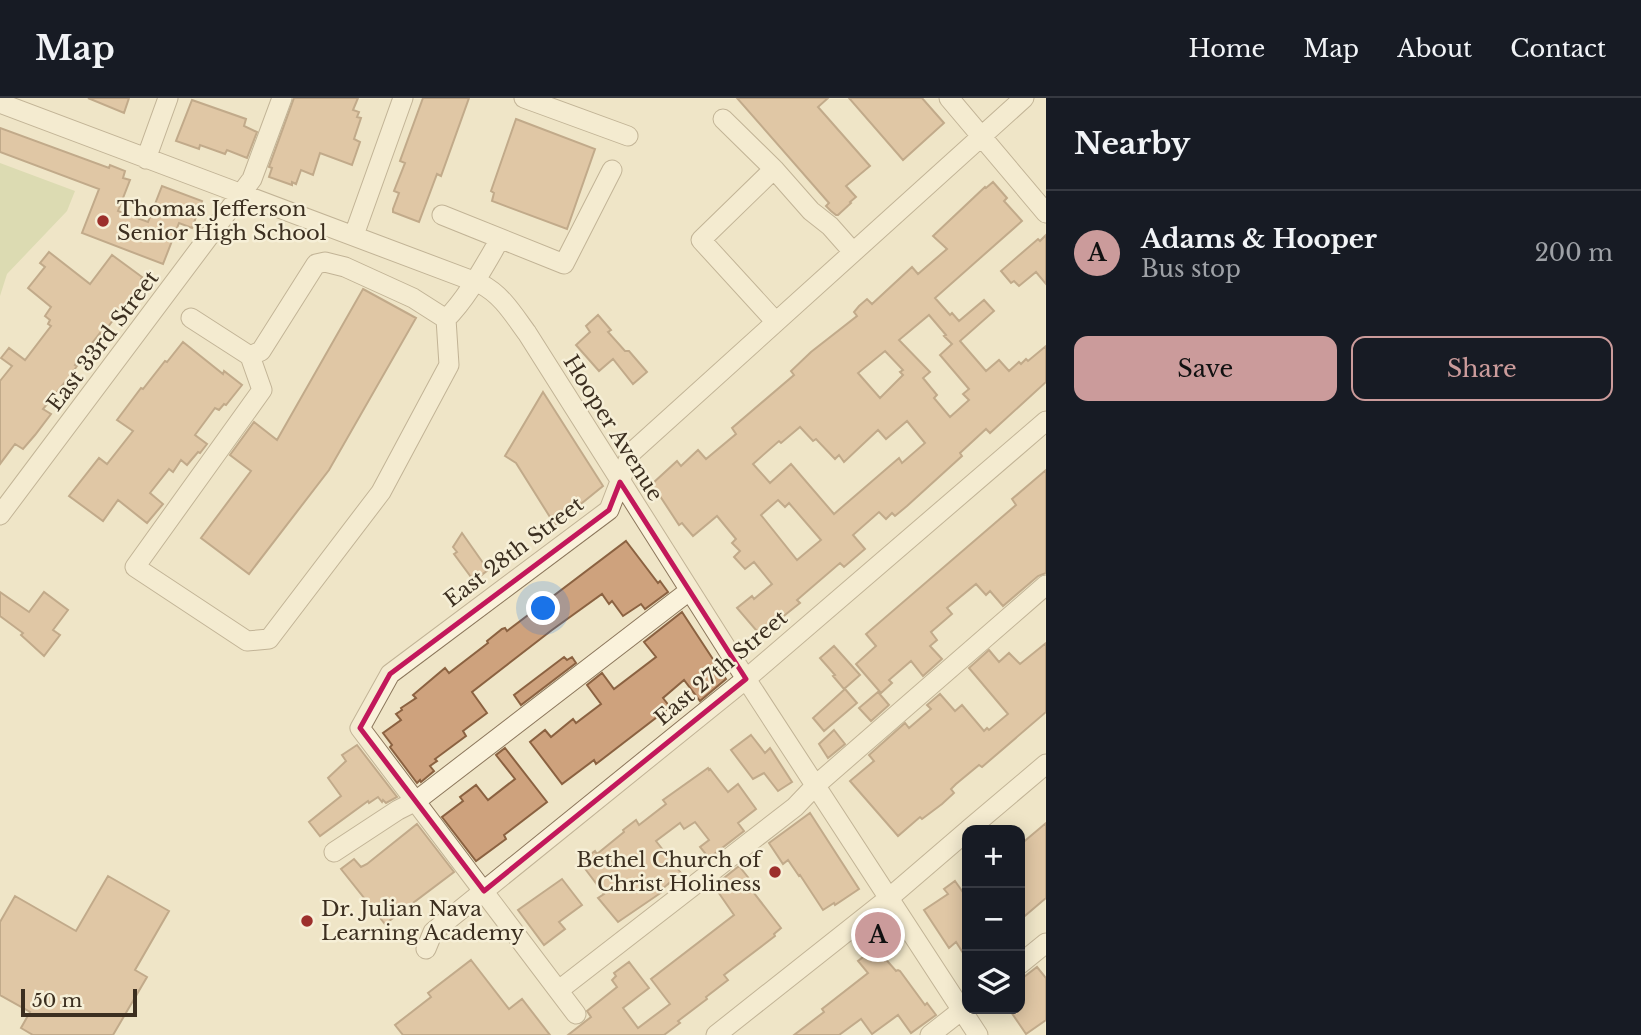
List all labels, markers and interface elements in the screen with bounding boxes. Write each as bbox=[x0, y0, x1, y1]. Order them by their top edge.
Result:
text: Map bbox=[35, 28, 115, 69]
text: Home bbox=[1189, 34, 1265, 63]
text: Map bbox=[1303, 34, 1359, 63]
text: About bbox=[1397, 34, 1472, 63]
text: Contact bbox=[1510, 34, 1606, 63]
text: Nearby bbox=[1074, 125, 1190, 162]
place label: Thomas Jefferson Senior High School bbox=[117, 196, 327, 246]
marker: Thomas Jefferson Senior High School bbox=[95, 213, 111, 229]
text: Adams & Hooper bbox=[1141, 223, 1377, 255]
text: A bbox=[1088, 239, 1106, 267]
text: 200 m bbox=[1535, 239, 1613, 267]
text: Bus stop bbox=[1141, 255, 1241, 283]
street label: East 33rd Street bbox=[42, 265, 164, 416]
button: Save bbox=[1074, 336, 1337, 401]
button: Share bbox=[1351, 336, 1613, 401]
street label: Hooper Avenue bbox=[558, 350, 668, 506]
street label: East 28th Street bbox=[439, 491, 589, 613]
your location bbox=[526, 591, 560, 625]
street label: East 27th Street bbox=[649, 605, 793, 731]
map controls bbox=[962, 825, 1025, 1014]
button: + bbox=[962, 825, 1025, 888]
place label: Bethel Church of Christ Holiness bbox=[576, 847, 763, 897]
marker: Bethel Church of Christ Holiness bbox=[767, 864, 783, 880]
button: − bbox=[962, 888, 1025, 951]
place label: Dr. Julian Nava Learning Academy bbox=[321, 896, 525, 946]
pin: A bbox=[855, 909, 901, 961]
marker: Dr. Julian Nava Learning Academy bbox=[299, 913, 315, 929]
button: layers bbox=[962, 951, 1025, 1014]
scale bar bbox=[21, 986, 136, 1018]
text: 50 m bbox=[32, 989, 82, 1012]

